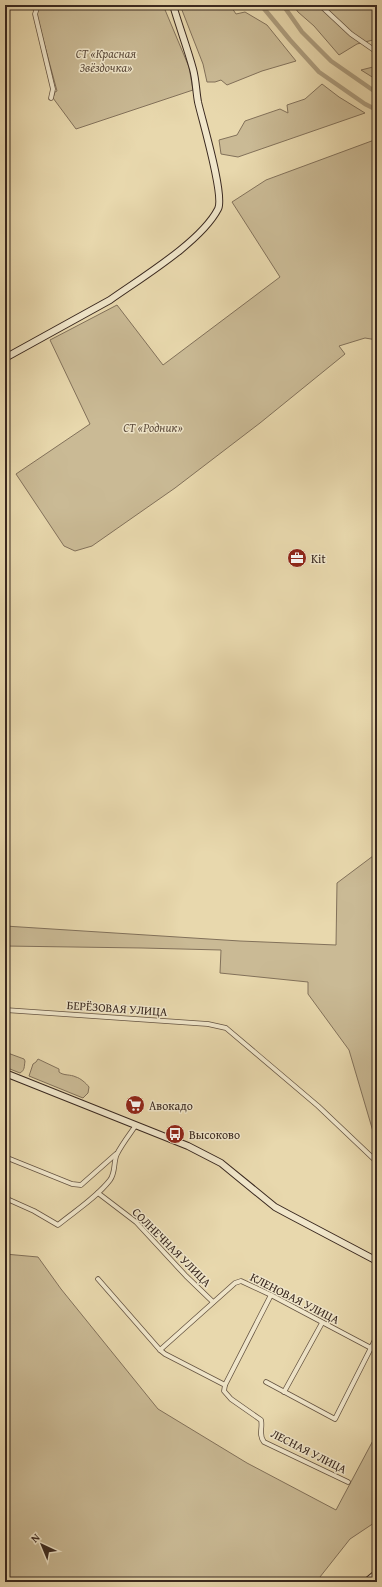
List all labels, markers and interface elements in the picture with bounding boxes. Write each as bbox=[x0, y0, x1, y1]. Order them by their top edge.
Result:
park label: СТ «Красная Звёздочка» bbox=[76, 45, 136, 76]
park label: СТ «Родник» bbox=[123, 419, 183, 436]
office icon: Kit bbox=[286, 547, 308, 569]
place label: Kit bbox=[311, 550, 326, 567]
street label: БЕРЁЗОВАЯ УЛИЦА bbox=[66, 996, 169, 1020]
supermarket icon: Авокадо bbox=[124, 1094, 146, 1116]
place label: Авокадо bbox=[149, 1097, 193, 1114]
bus stop icon: Высоково bbox=[164, 1123, 186, 1145]
place label: Высоково bbox=[189, 1126, 240, 1143]
street label: СОЛНЕЧНАЯ УЛИЦА bbox=[129, 1204, 216, 1291]
street label: КЛЕНОВАЯ УЛИЦА bbox=[247, 1268, 343, 1328]
street label: ЛЕСНАЯ УЛИЦА bbox=[268, 1425, 351, 1478]
north arrow bbox=[22, 1525, 62, 1565]
text: N bbox=[27, 1529, 44, 1546]

